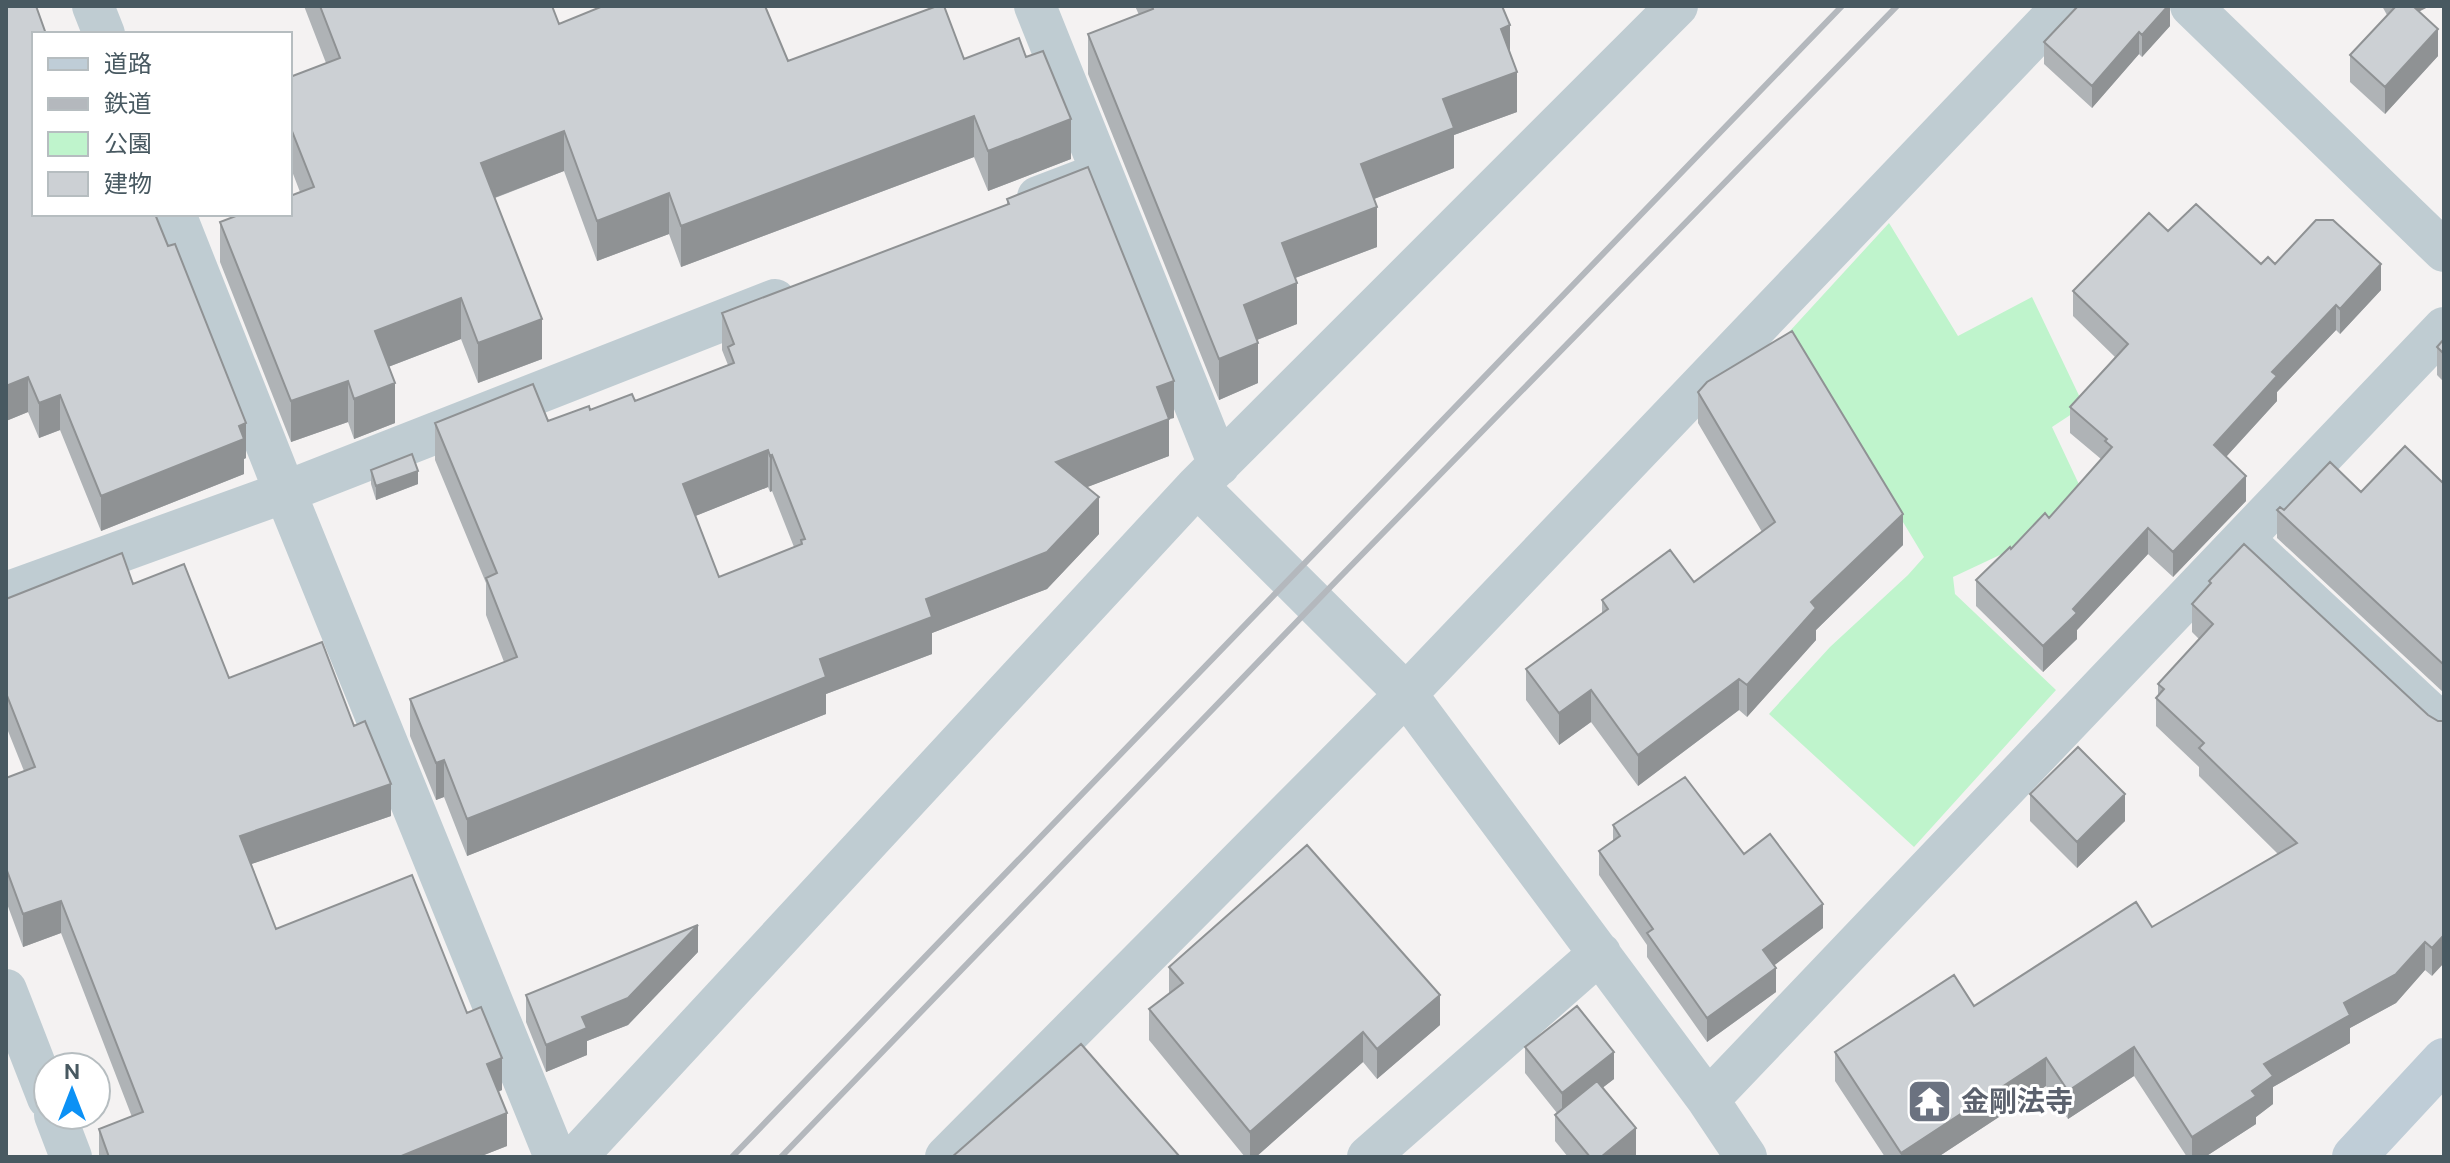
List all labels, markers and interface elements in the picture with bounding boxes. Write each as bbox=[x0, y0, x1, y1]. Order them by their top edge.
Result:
legend bbox=[32, 32, 292, 216]
text: 道路 bbox=[104, 48, 152, 79]
text: 鉄道 bbox=[104, 88, 152, 119]
text: 公園 bbox=[104, 128, 152, 159]
text: 建物 bbox=[104, 168, 152, 199]
north arrow bbox=[32, 1051, 112, 1131]
text: N bbox=[64, 1057, 80, 1086]
temple icon: 金剛法寺 bbox=[1906, 1077, 1954, 1125]
place label: 金剛法寺 bbox=[1961, 1083, 2073, 1120]

